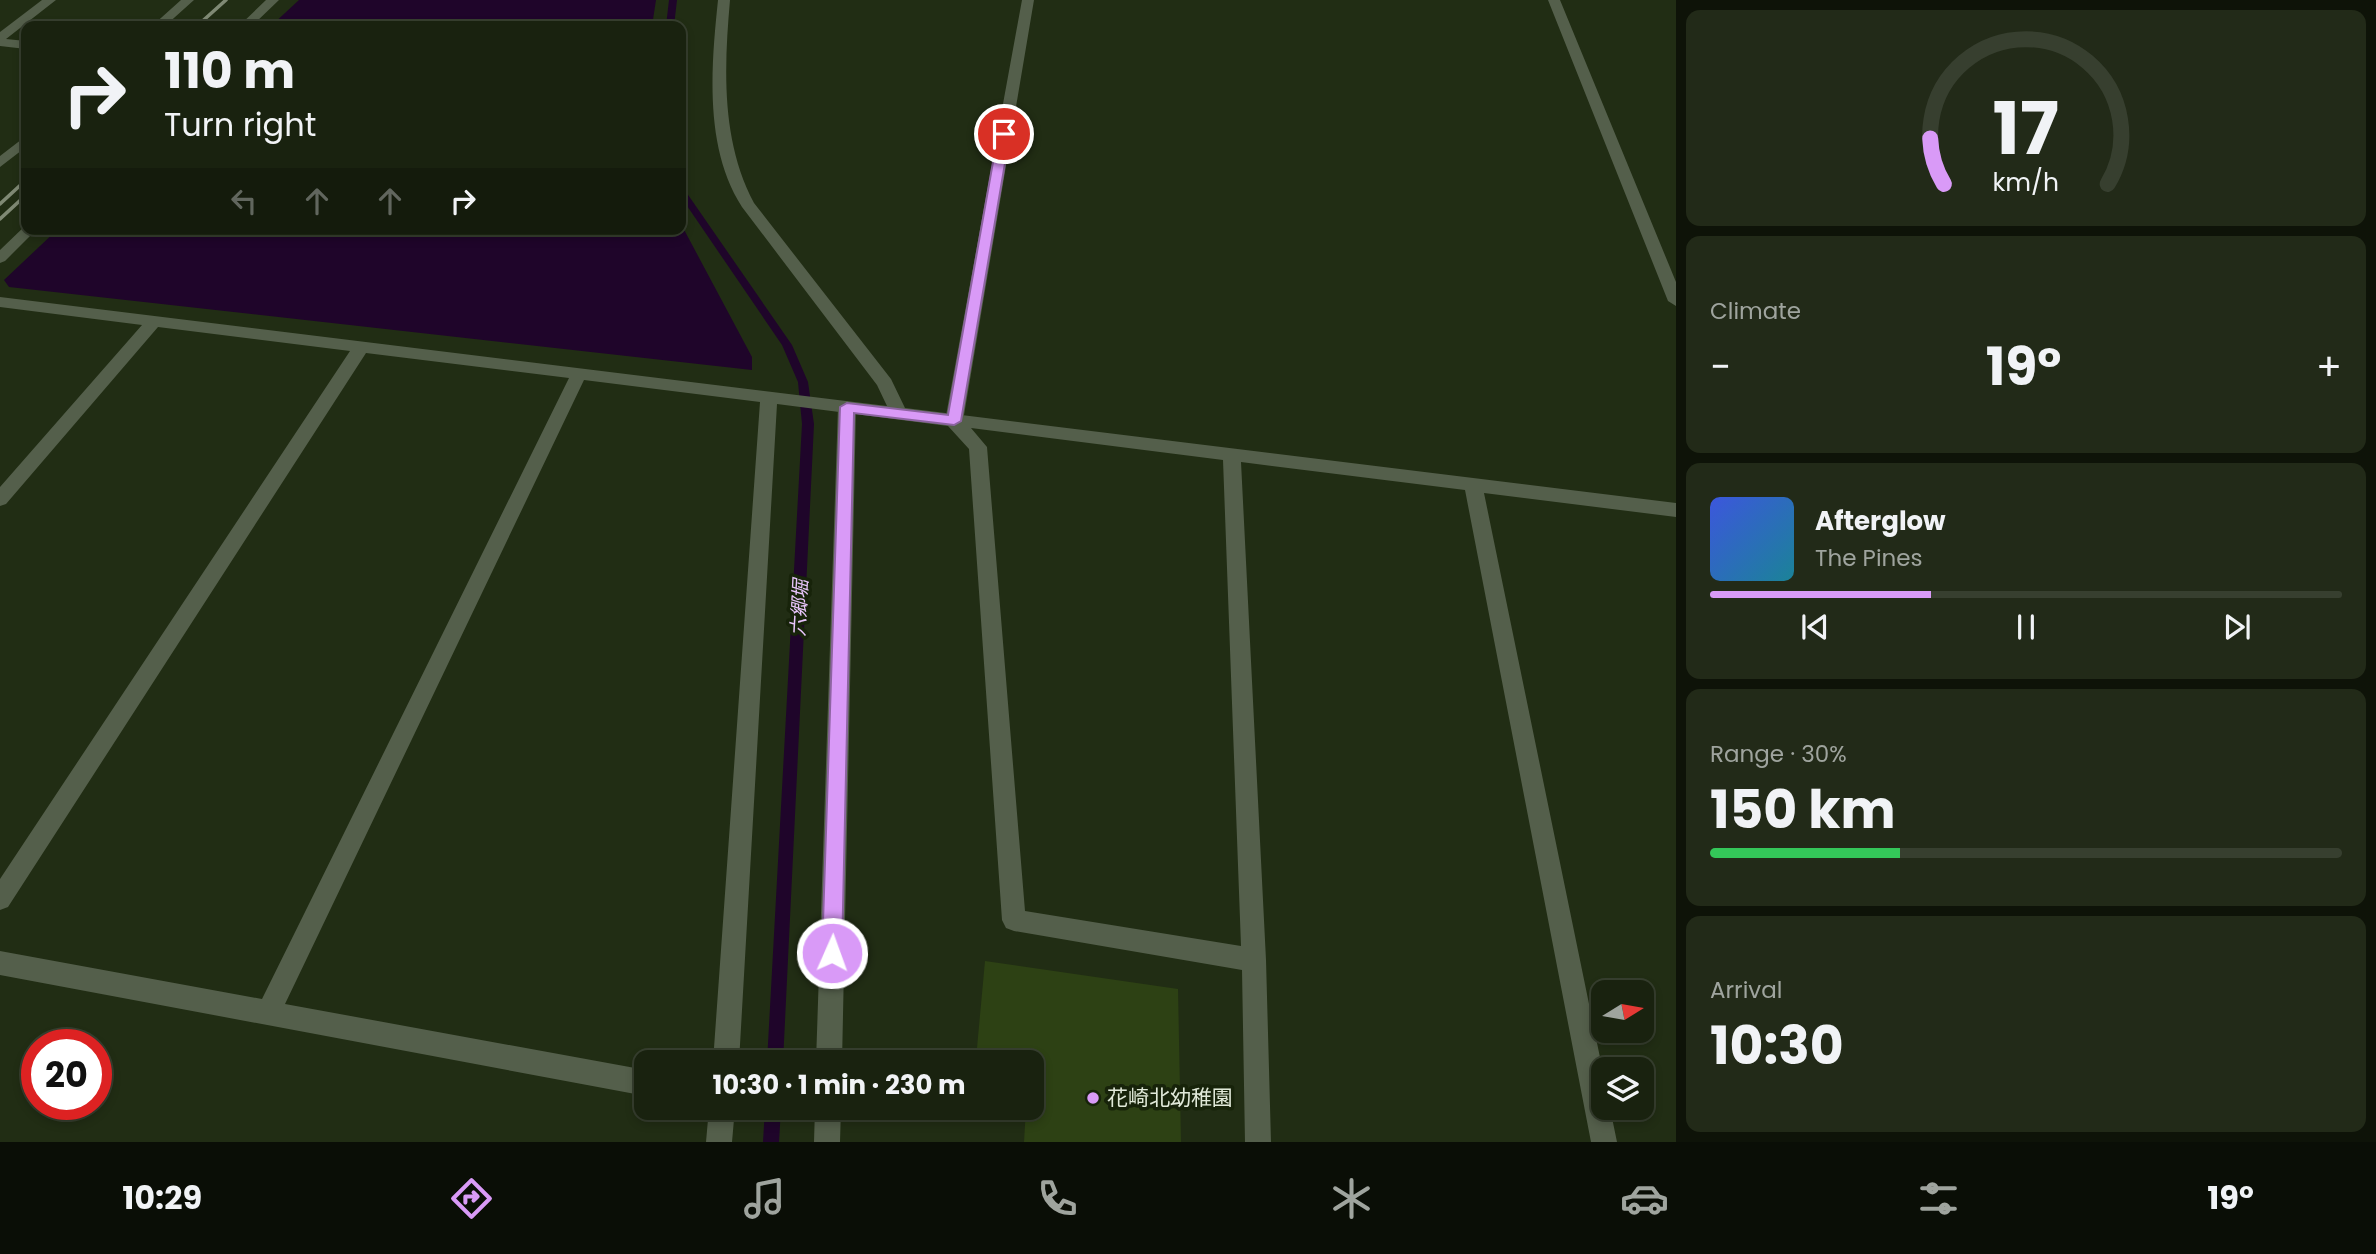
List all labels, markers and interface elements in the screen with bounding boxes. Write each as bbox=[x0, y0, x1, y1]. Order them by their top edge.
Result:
text: 110 m bbox=[164, 37, 295, 105]
icon: right bbox=[49, 49, 140, 140]
text: 17 bbox=[1993, 79, 2059, 180]
text: Turn right bbox=[164, 102, 316, 147]
pin bbox=[974, 104, 1034, 164]
icon: arrive bbox=[985, 115, 1023, 153]
text: km/h bbox=[1993, 165, 2059, 200]
icon: left bbox=[225, 182, 263, 220]
icon: ahead bbox=[298, 182, 336, 220]
icon: ahead bbox=[371, 182, 409, 220]
icon: right bbox=[444, 182, 482, 220]
text: Climate bbox=[1710, 295, 1801, 327]
text: 19° bbox=[1986, 330, 2061, 403]
text: − bbox=[1710, 340, 1731, 393]
text: + bbox=[2316, 340, 2342, 393]
text: Afterglow bbox=[1815, 503, 1946, 539]
text: The Pines bbox=[1815, 542, 1923, 574]
water label: 六郷堀 bbox=[785, 576, 815, 637]
icon: previous bbox=[1796, 608, 1834, 646]
icon: pause bbox=[2007, 608, 2045, 646]
icon: next bbox=[2218, 608, 2256, 646]
text: Range · 30% bbox=[1710, 738, 1847, 770]
text: 150 km bbox=[1710, 773, 1895, 846]
position arrow bbox=[795, 916, 869, 990]
text: Arrival bbox=[1710, 974, 1782, 1006]
north arrow bbox=[1591, 980, 1654, 1043]
map controls bbox=[1591, 980, 1654, 1120]
text: 10:30 bbox=[1710, 1009, 1844, 1082]
speed limit sign: 20 bbox=[21, 1029, 112, 1120]
button: layers bbox=[1591, 1057, 1654, 1120]
text: 10:30 · 1 min · 230 m bbox=[713, 1067, 965, 1103]
place label: 花崎北幼稚園 bbox=[1107, 1083, 1233, 1112]
marker: 花崎北幼稚園 bbox=[1085, 1090, 1101, 1106]
icon: directions bbox=[447, 1174, 496, 1223]
icon: music bbox=[740, 1174, 789, 1223]
icon: phone bbox=[1033, 1174, 1082, 1223]
icon: climate bbox=[1327, 1174, 1376, 1223]
icon: car bbox=[1620, 1174, 1669, 1223]
icon: filters bbox=[1914, 1174, 1963, 1223]
text: 10:29 bbox=[122, 1175, 202, 1220]
text: 19° bbox=[2207, 1175, 2254, 1220]

